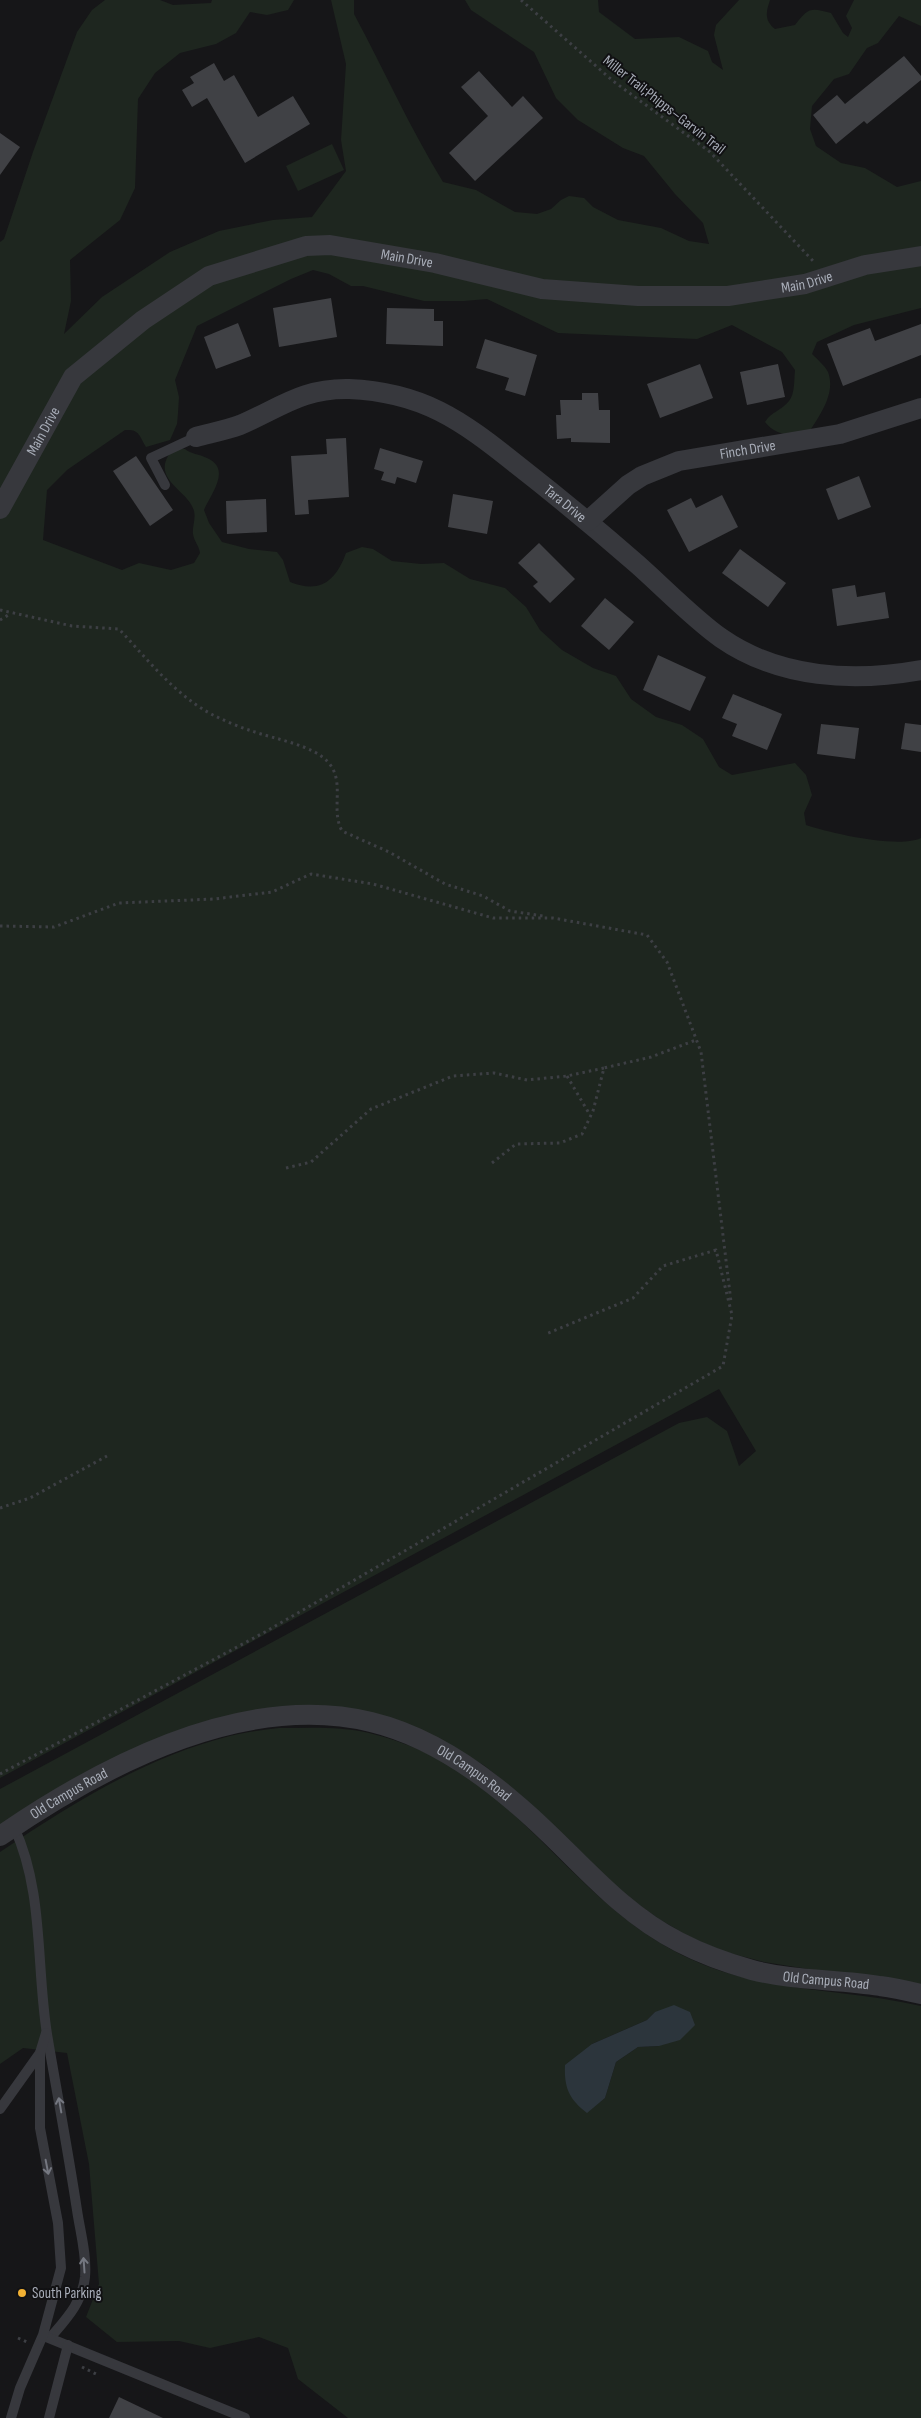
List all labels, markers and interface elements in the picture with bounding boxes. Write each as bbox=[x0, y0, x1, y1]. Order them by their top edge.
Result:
street label: Miller Trail;Phipps–Garvin Trail bbox=[599, 51, 729, 159]
street label: Main Drive bbox=[379, 244, 434, 272]
street label: Main Drive bbox=[780, 266, 835, 297]
street label: Main Drive bbox=[22, 404, 64, 459]
street label: Finch Drive bbox=[718, 435, 777, 464]
street label: Tara Drive bbox=[540, 480, 591, 527]
street label: Old Campus Road bbox=[434, 1740, 515, 1805]
street label: Old Campus Road bbox=[26, 1763, 111, 1823]
street label: Old Campus Road bbox=[782, 1967, 870, 1994]
one-way arrow bbox=[54, 2097, 64, 2113]
one-way arrow bbox=[43, 2158, 52, 2174]
one-way arrow bbox=[79, 2258, 89, 2274]
place label: South Parking bbox=[32, 2284, 101, 2303]
marker: South Parking bbox=[16, 2287, 28, 2299]

